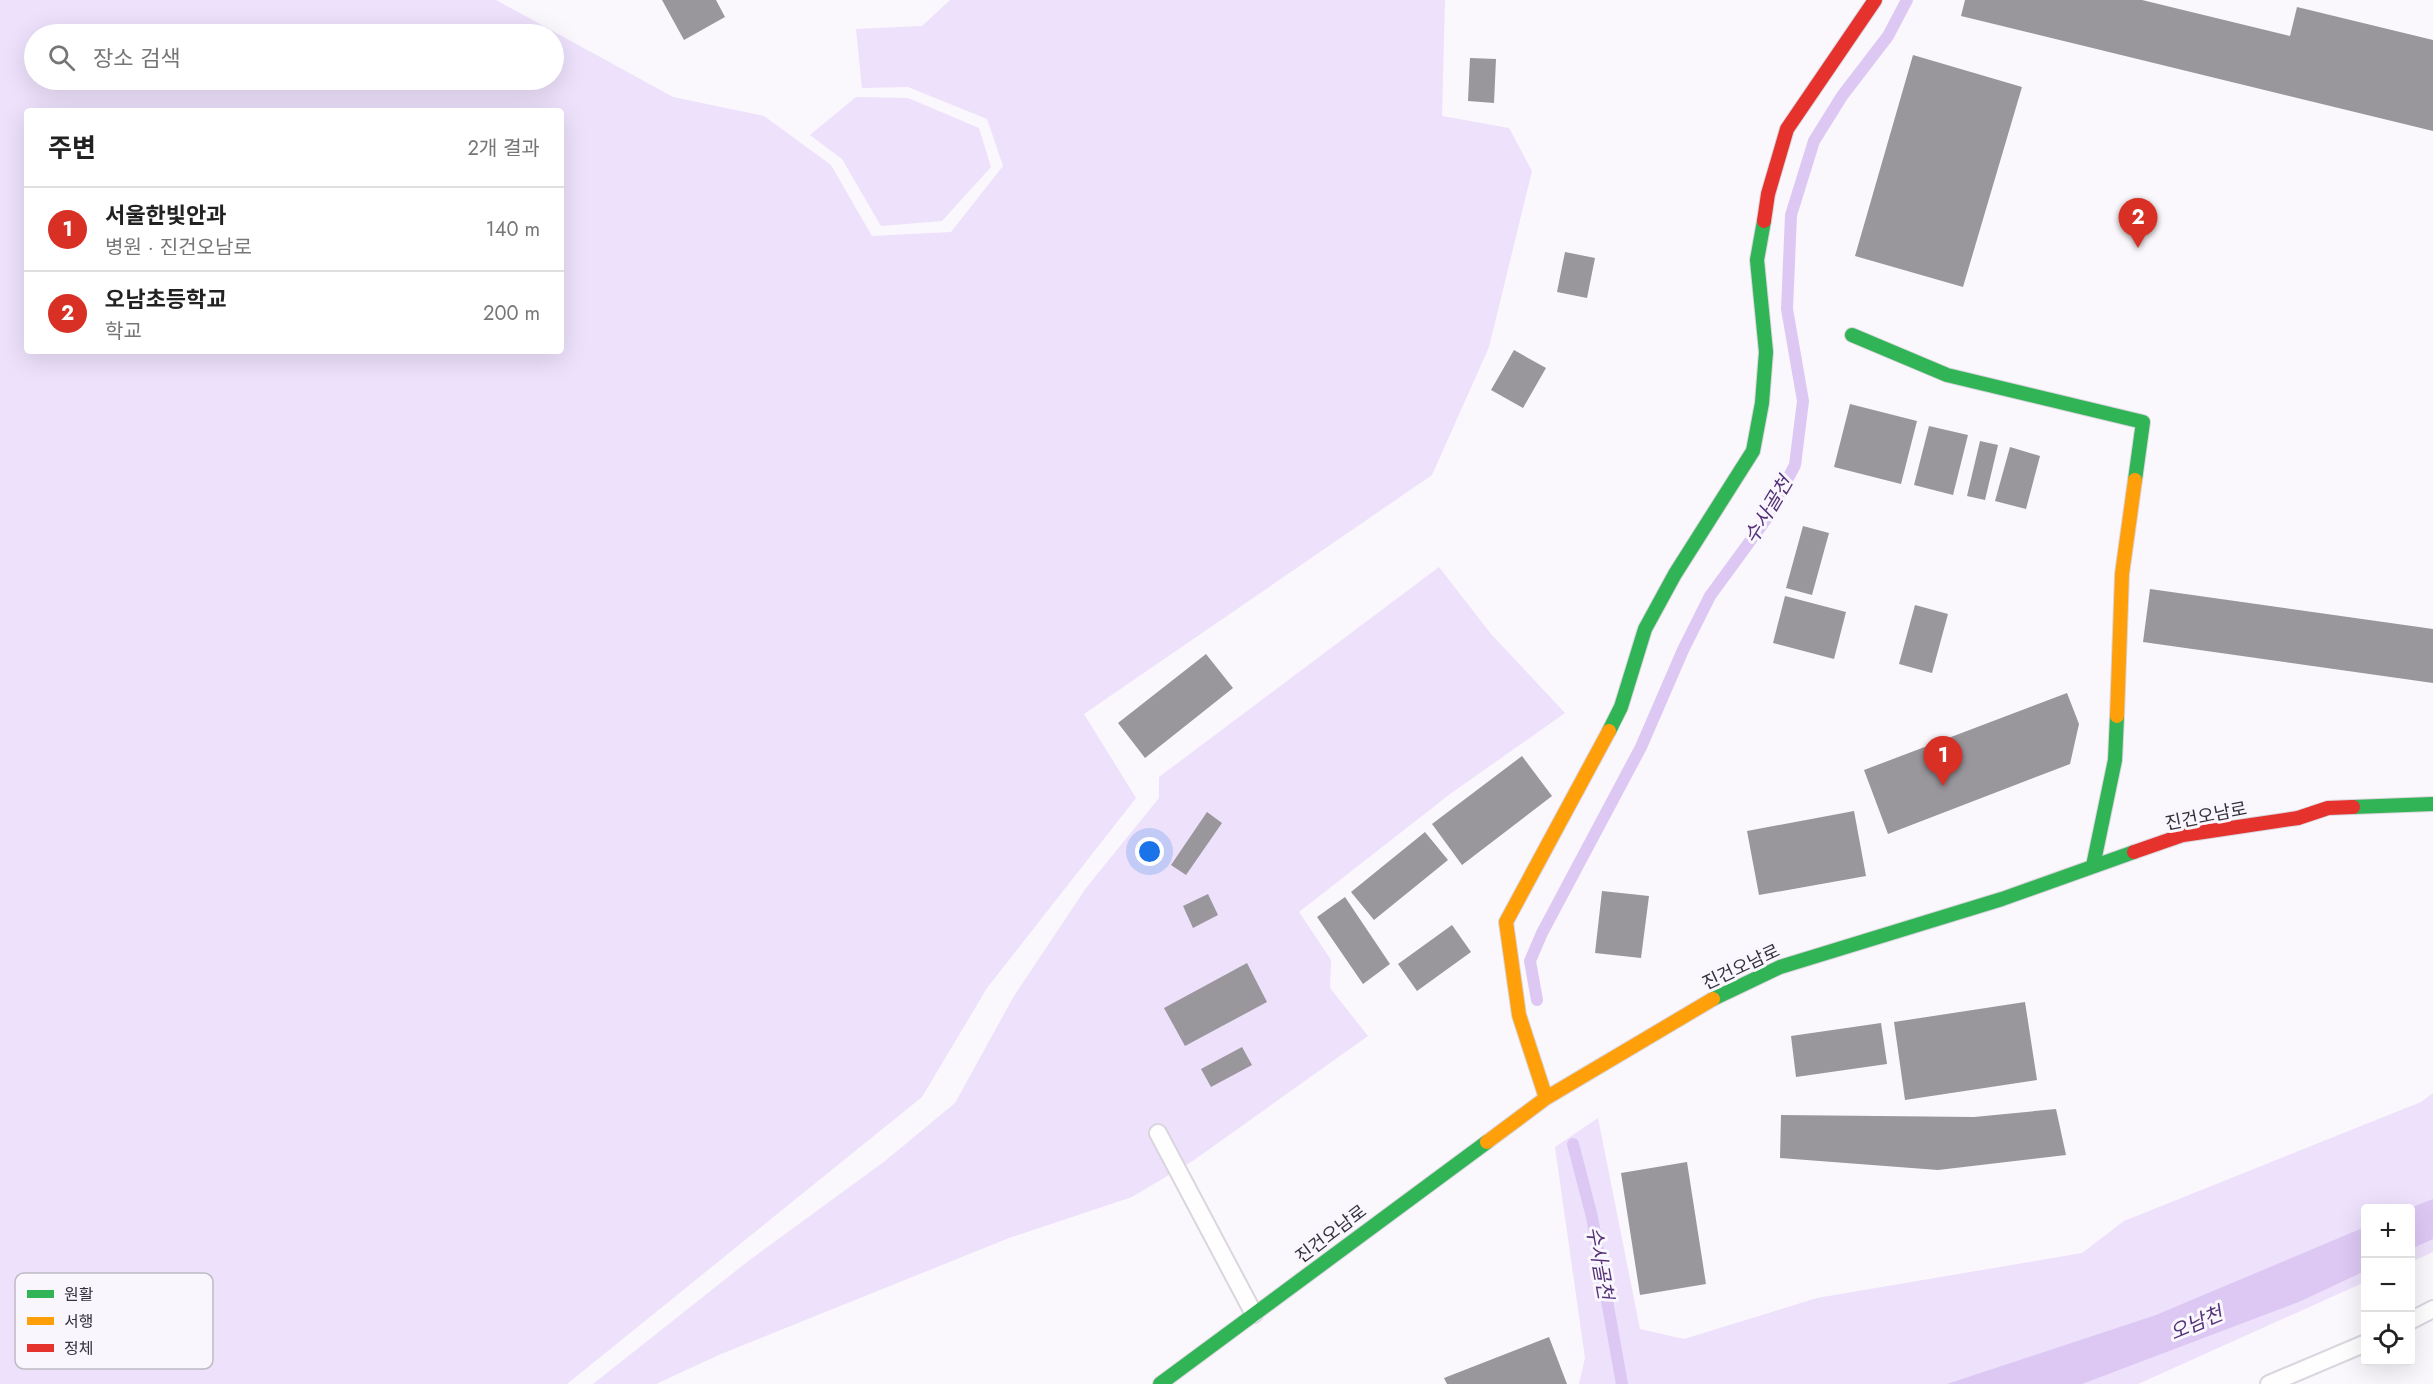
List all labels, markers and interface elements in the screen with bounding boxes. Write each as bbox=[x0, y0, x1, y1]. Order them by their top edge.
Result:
search box bbox=[24, 24, 564, 90]
icon: search bbox=[45, 41, 78, 74]
text: 장소 검색 bbox=[93, 42, 181, 74]
text: 주변 bbox=[48, 129, 96, 167]
text: 2개 결과 bbox=[467, 134, 540, 163]
pin: 2 bbox=[2118, 198, 2158, 248]
text: 서울한빛안과 bbox=[105, 199, 226, 231]
text: 1 bbox=[62, 215, 73, 244]
text: 140 m bbox=[486, 215, 540, 244]
text: 병원 · 진건오남로 bbox=[105, 233, 252, 262]
text: 오남초등학교 bbox=[105, 283, 226, 315]
text: 2 bbox=[61, 299, 74, 328]
text: 200 m bbox=[483, 299, 540, 328]
text: 학교 bbox=[105, 317, 142, 346]
water label: 수사골천 bbox=[1737, 469, 1801, 549]
pin: 1 bbox=[1924, 736, 1962, 786]
street label: 진건오남로 bbox=[2163, 795, 2249, 837]
your location bbox=[1135, 837, 1164, 866]
street label: 진건오남로 bbox=[1698, 938, 1784, 996]
street label: 진건오남로 bbox=[1290, 1199, 1372, 1269]
map controls bbox=[2361, 1204, 2415, 1366]
button: + bbox=[2361, 1204, 2415, 1258]
water label: 수사골천 bbox=[1579, 1224, 1621, 1304]
button: − bbox=[2361, 1258, 2415, 1312]
legend bbox=[15, 1273, 213, 1369]
text: 원활 bbox=[64, 1283, 94, 1306]
water label: 오남천 bbox=[2165, 1298, 2230, 1348]
text: 서행 bbox=[64, 1310, 93, 1333]
button: locate bbox=[2361, 1312, 2415, 1366]
text: 정체 bbox=[64, 1337, 93, 1360]

